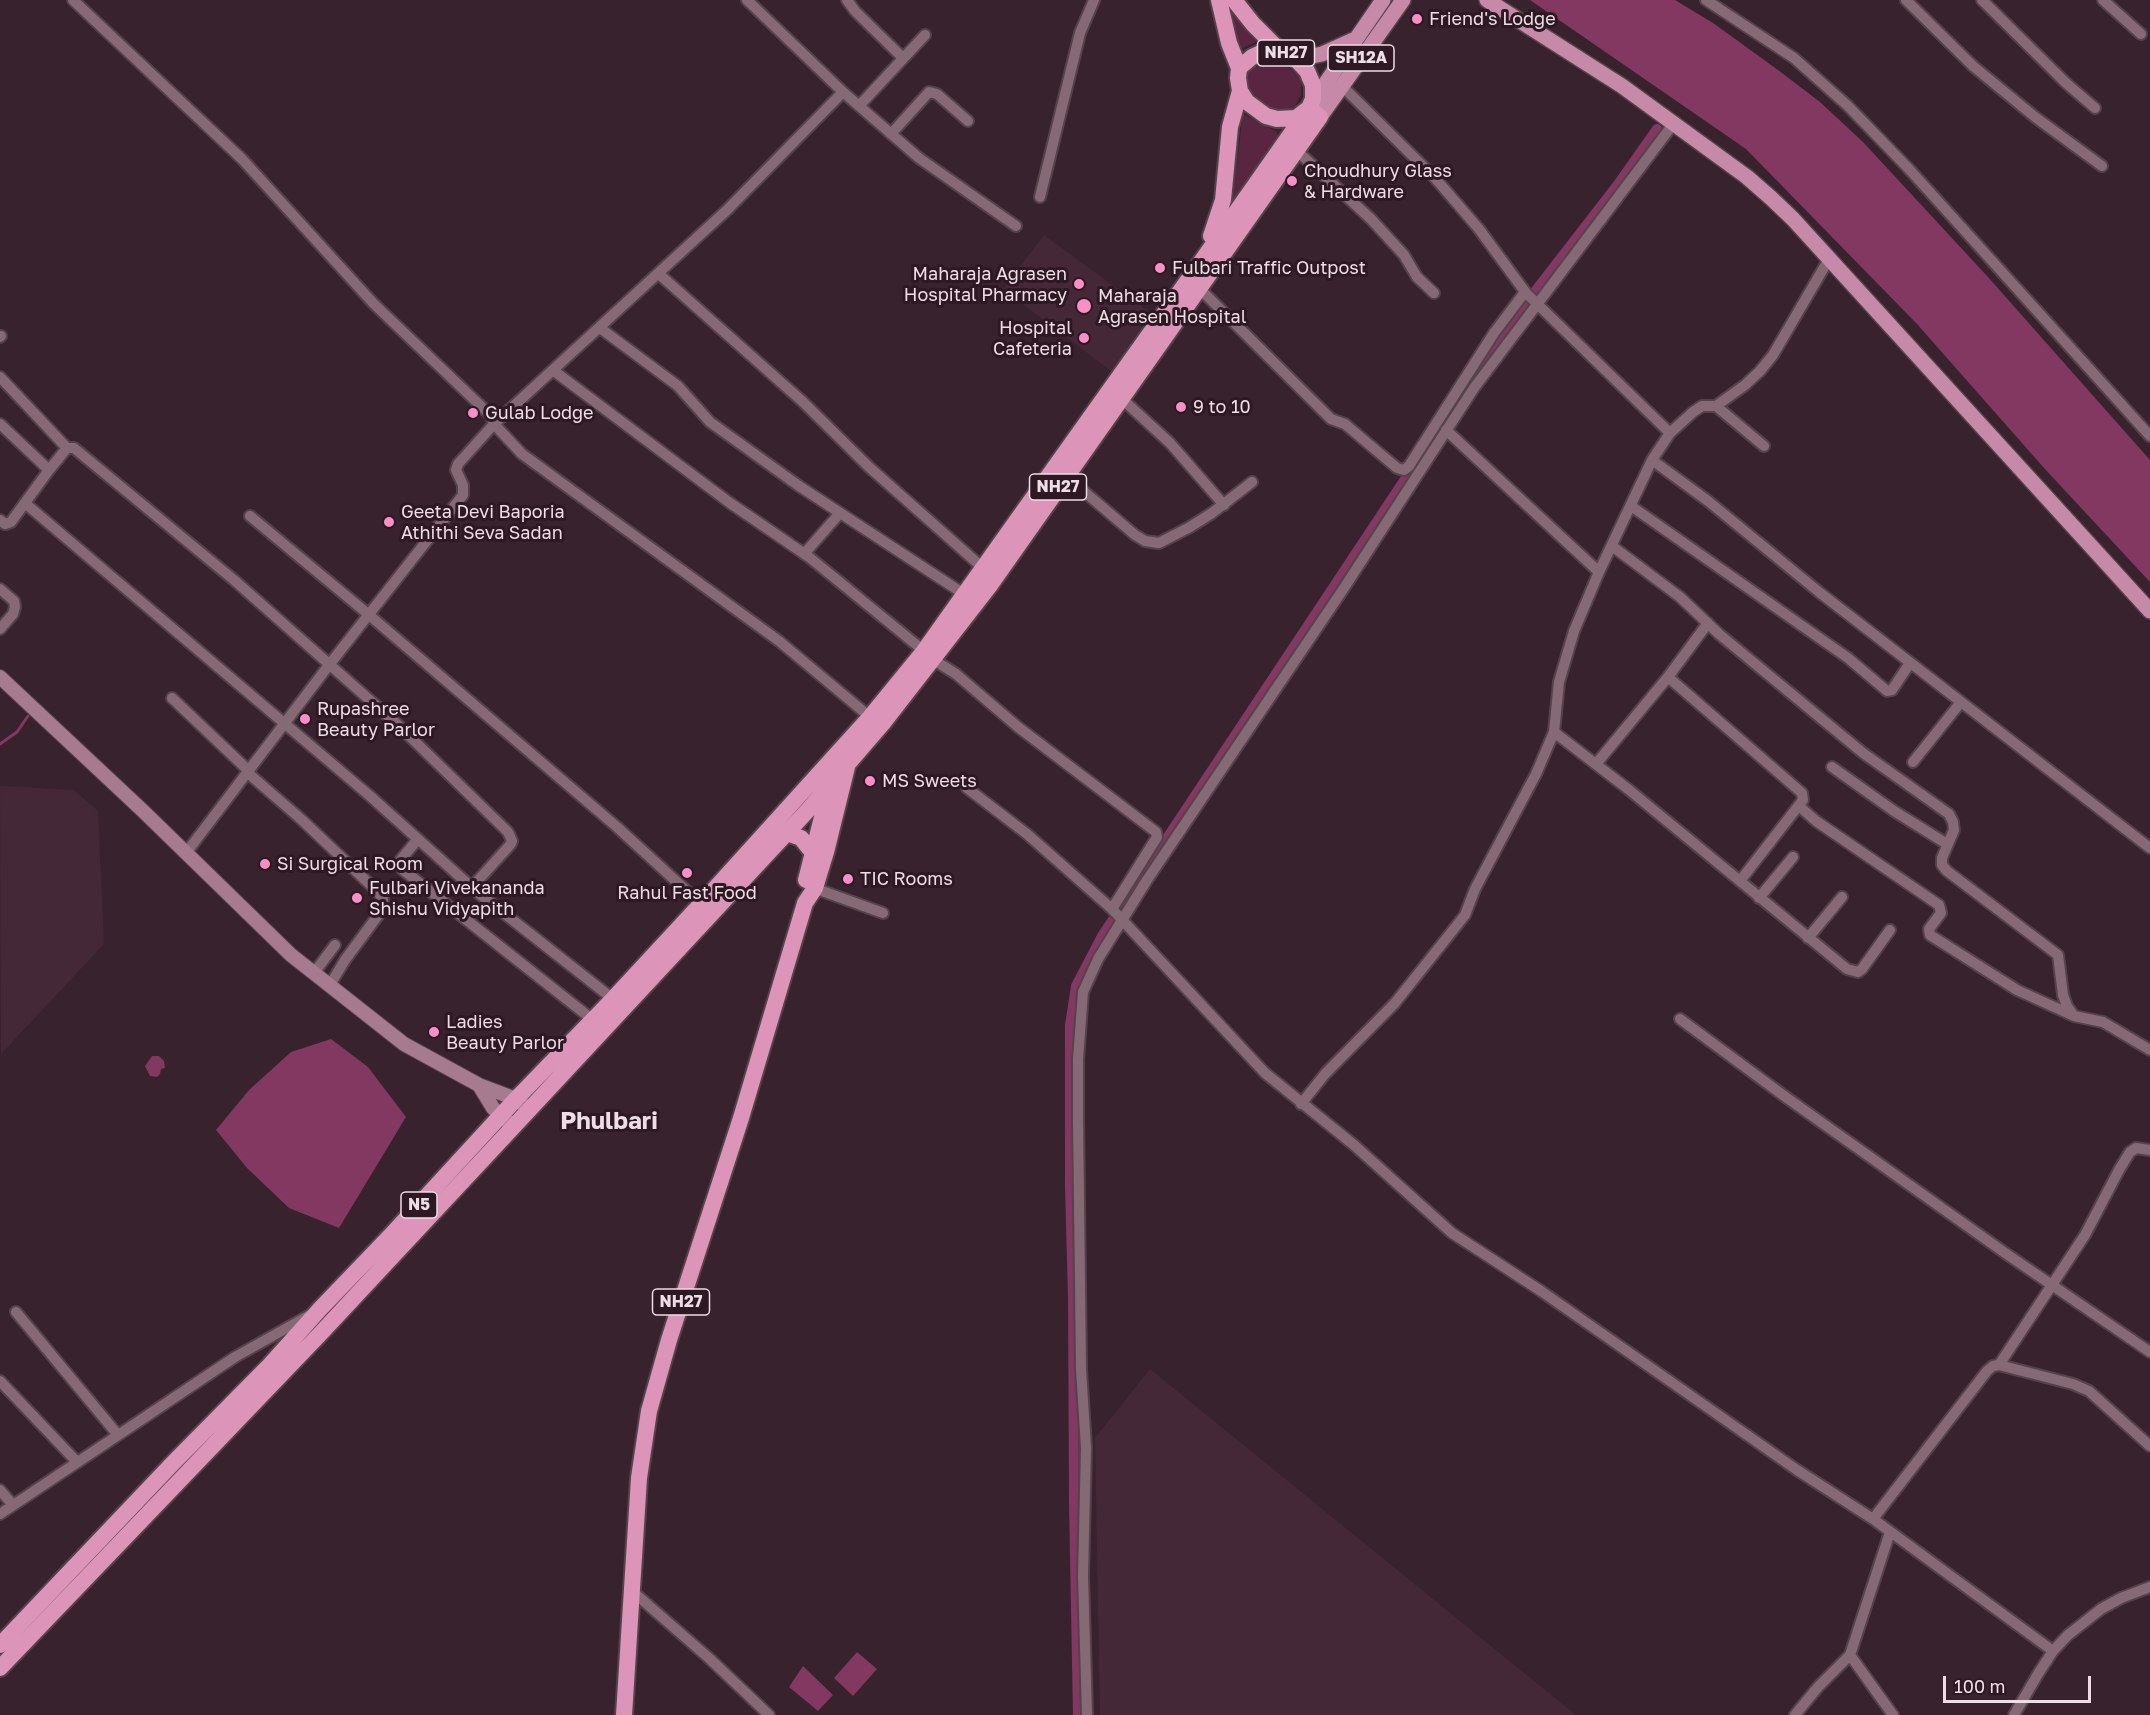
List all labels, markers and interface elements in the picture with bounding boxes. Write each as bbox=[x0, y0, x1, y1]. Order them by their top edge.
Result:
place label: Friend's Lodge bbox=[1429, 8, 1556, 30]
marker: Friend's Lodge bbox=[1410, 12, 1424, 26]
road number: NH27 bbox=[1258, 40, 1314, 66]
road number: SH12A bbox=[1328, 45, 1394, 71]
place label: Choudhury Glass & Hardware bbox=[1304, 160, 1452, 202]
marker: Choudhury Glass & Hardware bbox=[1285, 174, 1299, 188]
place label: Fulbari Traffic Outpost bbox=[1172, 257, 1366, 279]
marker: Fulbari Traffic Outpost bbox=[1153, 261, 1167, 275]
place label: Maharaja Agrasen Hospital Pharmacy bbox=[904, 263, 1067, 306]
marker: Maharaja Agrasen Hospital Pharmacy bbox=[1072, 277, 1086, 291]
place label: Maharaja Agrasen Hospital bbox=[1098, 285, 1247, 328]
marker: Maharaja Agrasen Hospital bbox=[1075, 297, 1093, 315]
place label: Hospital Cafeteria bbox=[993, 317, 1072, 360]
marker: Hospital Cafeteria bbox=[1077, 331, 1091, 345]
place label: 9 to 10 bbox=[1193, 396, 1251, 418]
marker: 9 to 10 bbox=[1174, 400, 1188, 414]
place label: Gulab Lodge bbox=[485, 402, 594, 424]
marker: Gulab Lodge bbox=[466, 406, 480, 420]
road number: NH27 bbox=[1030, 474, 1086, 500]
place label: Geeta Devi Baporia Athithi Seva Sadan bbox=[401, 501, 565, 544]
marker: Geeta Devi Baporia Athithi Seva Sadan bbox=[382, 515, 396, 529]
place label: Rupashree Beauty Parlor bbox=[317, 698, 435, 740]
marker: Rupashree Beauty Parlor bbox=[298, 712, 312, 726]
place label: MS Sweets bbox=[882, 770, 977, 792]
marker: MS Sweets bbox=[863, 774, 877, 788]
place label: Si Surgical Room bbox=[277, 853, 423, 875]
marker: Si Surgical Room bbox=[258, 857, 272, 871]
marker: Rahul Fast Food bbox=[680, 866, 694, 880]
place label: TIC Rooms bbox=[860, 868, 953, 890]
marker: TIC Rooms bbox=[841, 872, 855, 886]
place label: Fulbari Vivekananda Shishu Vidyapith bbox=[369, 877, 545, 920]
place label: Rahul Fast Food bbox=[617, 882, 757, 904]
marker: Fulbari Vivekananda Shishu Vidyapith bbox=[350, 891, 364, 905]
place label: Ladies Beauty Parlor bbox=[446, 1011, 564, 1054]
marker: Ladies Beauty Parlor bbox=[427, 1025, 441, 1039]
district label: Phulbari bbox=[560, 1107, 658, 1135]
road number: N5 bbox=[401, 1192, 437, 1218]
road number: NH27 bbox=[652, 1289, 710, 1315]
scale bar bbox=[1946, 1664, 2094, 1702]
text: 100 m bbox=[1954, 1675, 2005, 1697]

